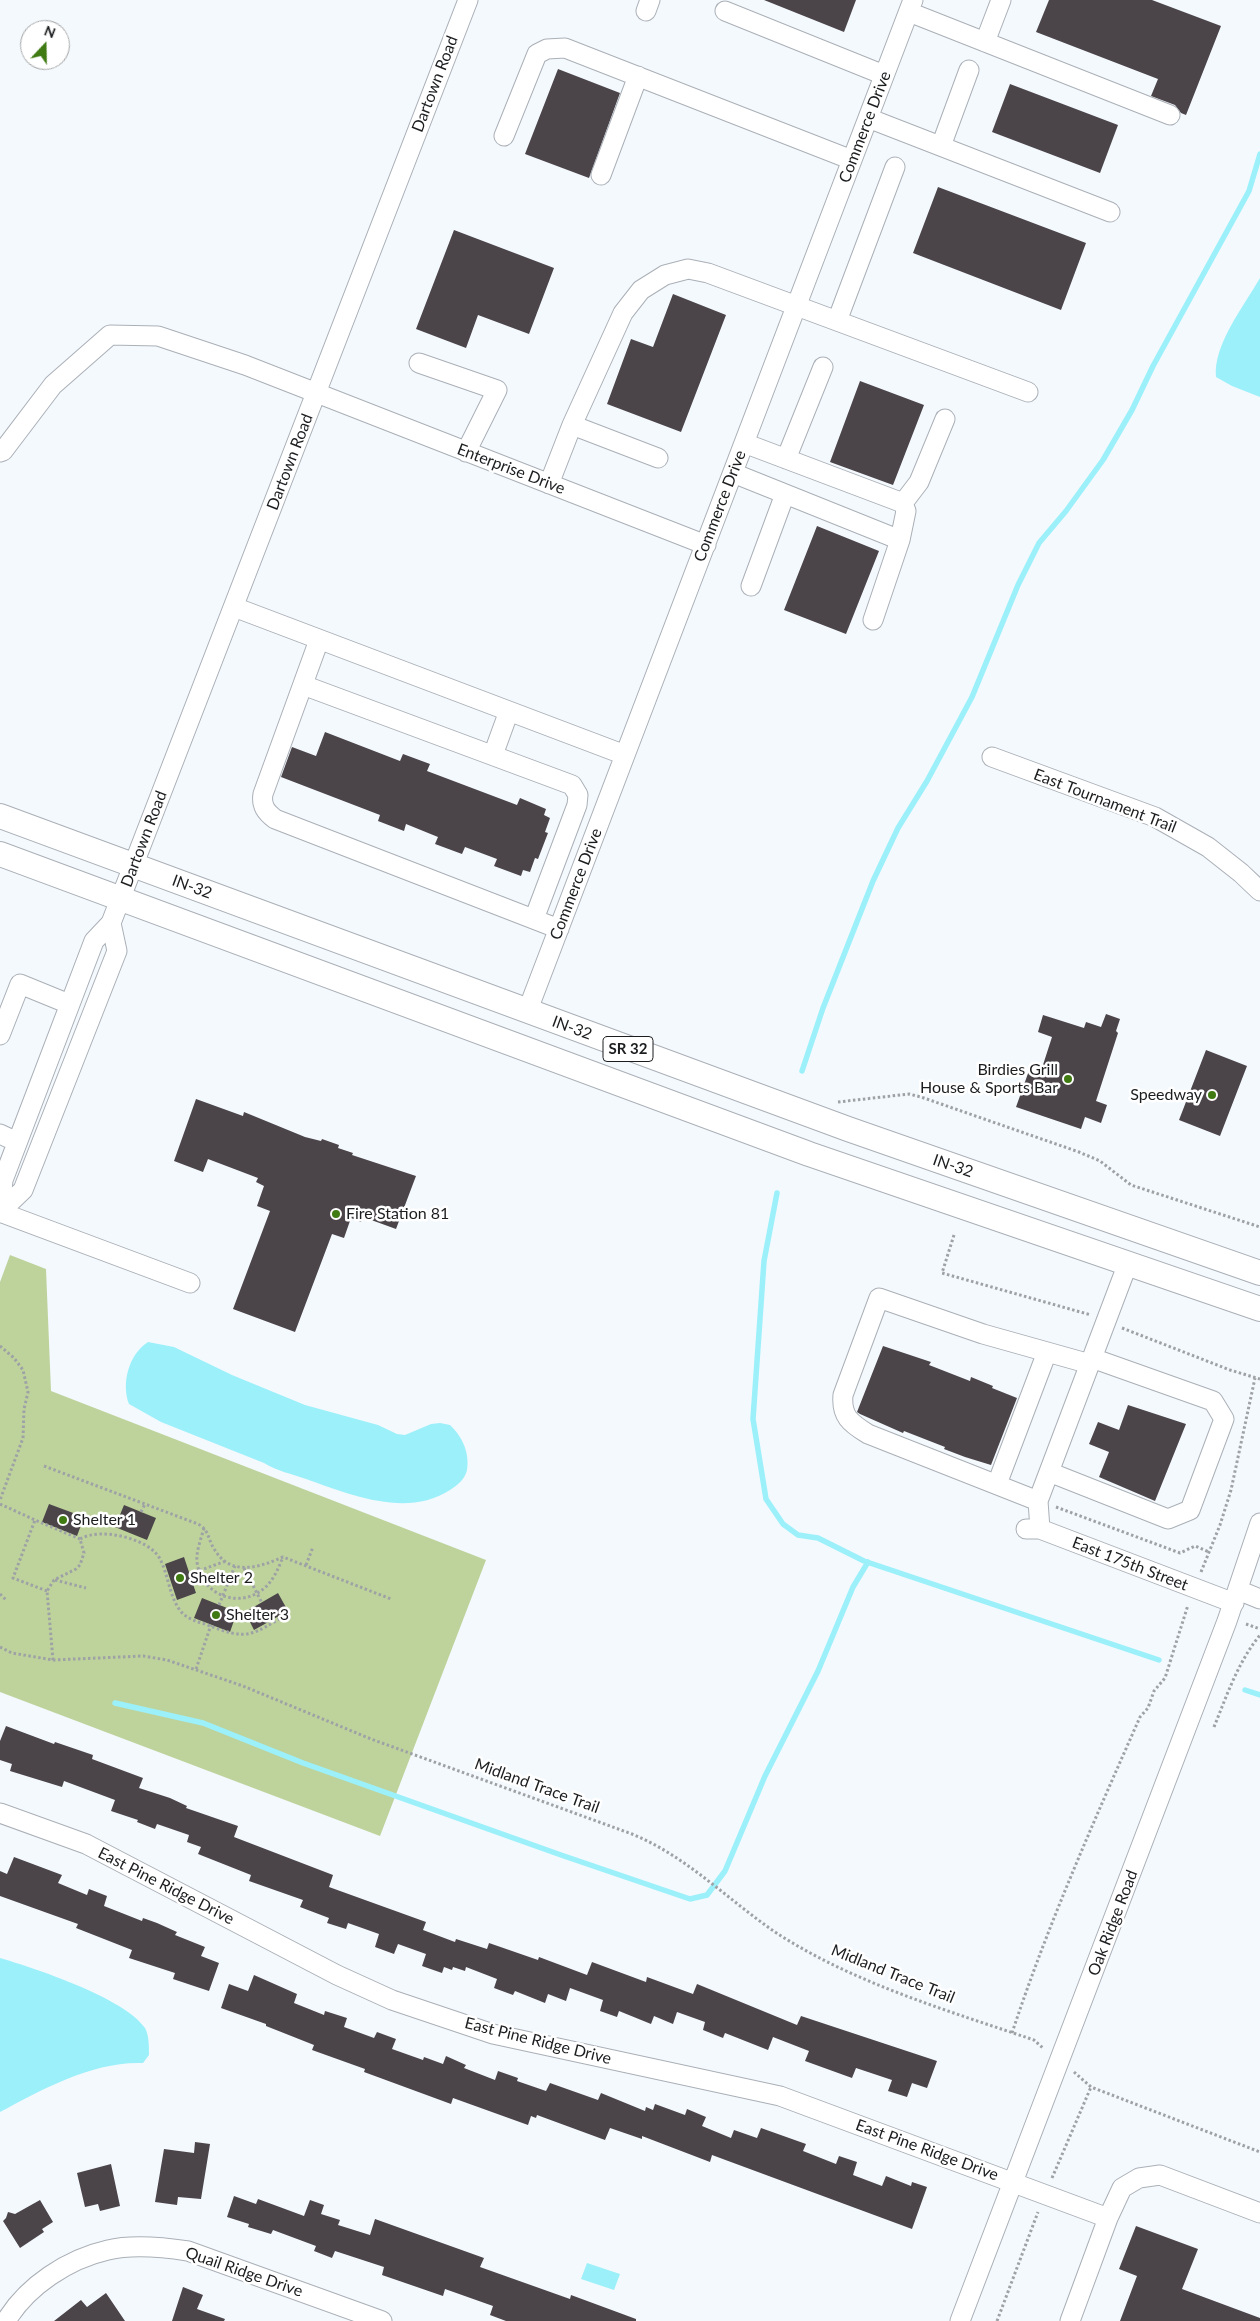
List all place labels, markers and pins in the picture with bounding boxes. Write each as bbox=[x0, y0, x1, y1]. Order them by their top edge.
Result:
place label: Birdies Grill House & Sports Bar bbox=[920, 1060, 1058, 1098]
marker: Birdies Grill House & Sports Bar bbox=[1062, 1073, 1074, 1085]
place label: Speedway bbox=[1130, 1085, 1202, 1105]
marker: Speedway bbox=[1206, 1089, 1218, 1101]
place label: Fire Station 81 bbox=[346, 1204, 449, 1224]
marker: Fire Station 81 bbox=[330, 1208, 342, 1220]
place label: Shelter 1 bbox=[73, 1510, 136, 1530]
marker: Shelter 1 bbox=[57, 1514, 69, 1526]
place label: Shelter 2 bbox=[190, 1568, 253, 1588]
marker: Shelter 2 bbox=[174, 1572, 186, 1584]
place label: Shelter 3 bbox=[226, 1605, 289, 1625]
marker: Shelter 3 bbox=[210, 1609, 222, 1621]

